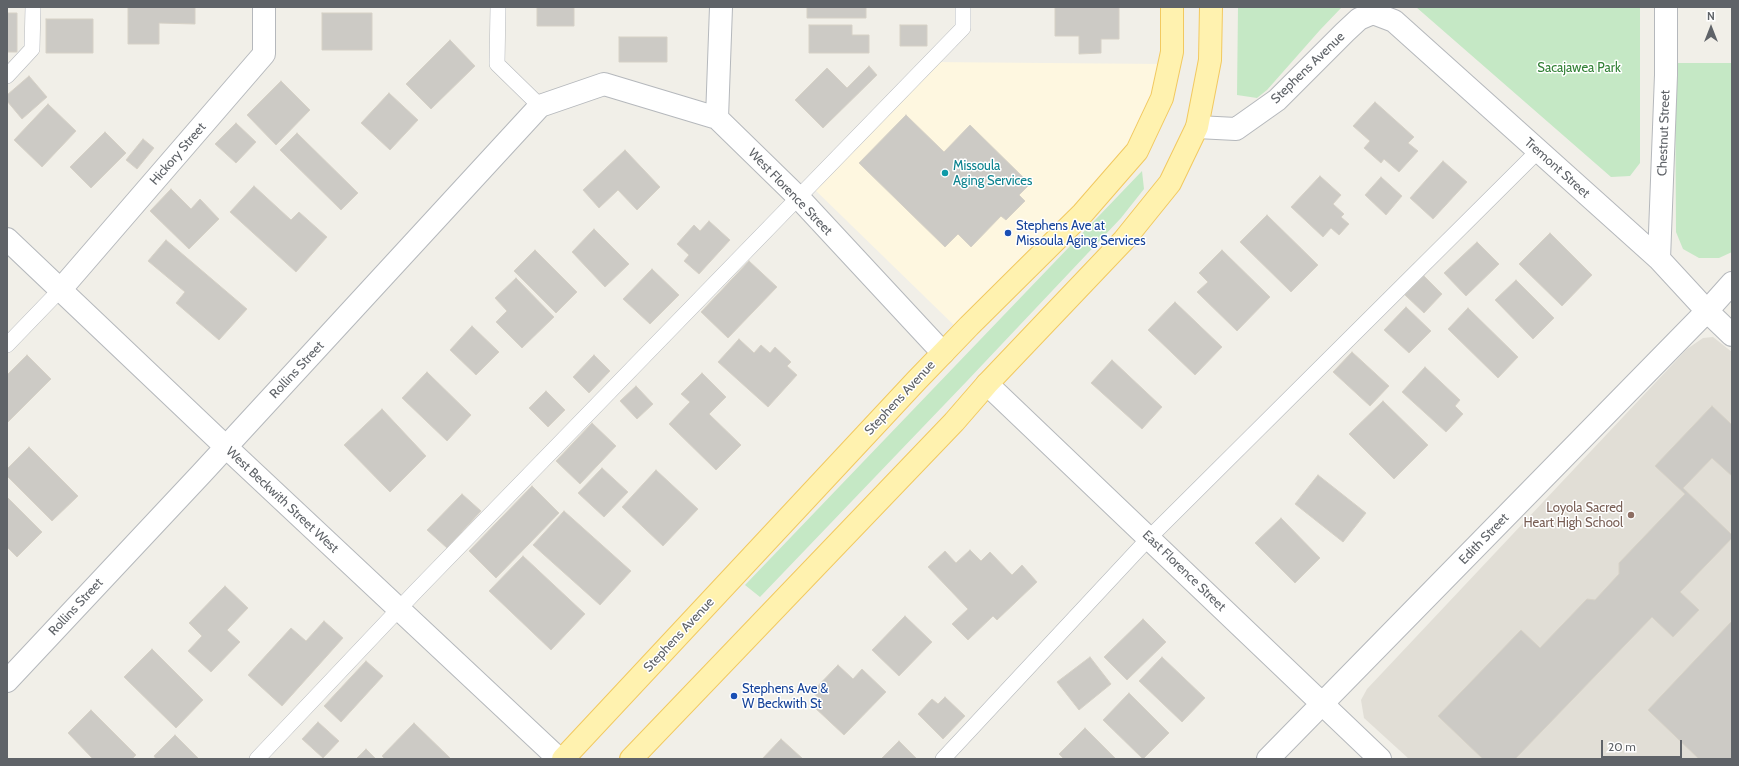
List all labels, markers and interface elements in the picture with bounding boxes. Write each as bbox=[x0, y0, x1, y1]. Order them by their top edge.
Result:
north arrow bbox=[1691, 8, 1731, 48]
text: N bbox=[1707, 9, 1715, 23]
street label: Stephens Avenue bbox=[1268, 29, 1348, 107]
park label: Sacajawea Park bbox=[1537, 60, 1621, 76]
street label: Chestnut Street bbox=[1655, 90, 1673, 176]
street label: Hickory Street bbox=[147, 120, 209, 188]
street label: Tremont Street bbox=[1521, 134, 1593, 202]
street label: West Florence Street bbox=[745, 145, 835, 239]
place label: Missoula Aging Services bbox=[953, 158, 1032, 189]
marker: Missoula Aging Services bbox=[940, 168, 950, 178]
place label: Stephens Ave at Missoula Aging Services bbox=[1016, 218, 1146, 249]
marker: Stephens Ave at Missoula Aging Services bbox=[1003, 228, 1013, 238]
street label: Rollins Street bbox=[267, 338, 327, 402]
street label: Stephens Avenue bbox=[862, 358, 938, 438]
street label: West Beckwith Street West bbox=[222, 444, 342, 556]
place label: Loyola Sacred Heart High School bbox=[1524, 500, 1623, 531]
street label: Edith Street bbox=[1456, 510, 1512, 568]
marker: Loyola Sacred Heart High School bbox=[1626, 510, 1636, 520]
street label: East Florence Street bbox=[1139, 527, 1229, 615]
street label: Rollins Street bbox=[46, 575, 106, 639]
street label: Stephens Avenue bbox=[641, 595, 717, 675]
place label: Stephens Ave & W Beckwith St bbox=[742, 681, 828, 712]
marker: Stephens Ave & W Beckwith St bbox=[729, 691, 739, 701]
scale bar bbox=[1603, 732, 1684, 758]
text: 20 m bbox=[1608, 739, 1636, 754]

